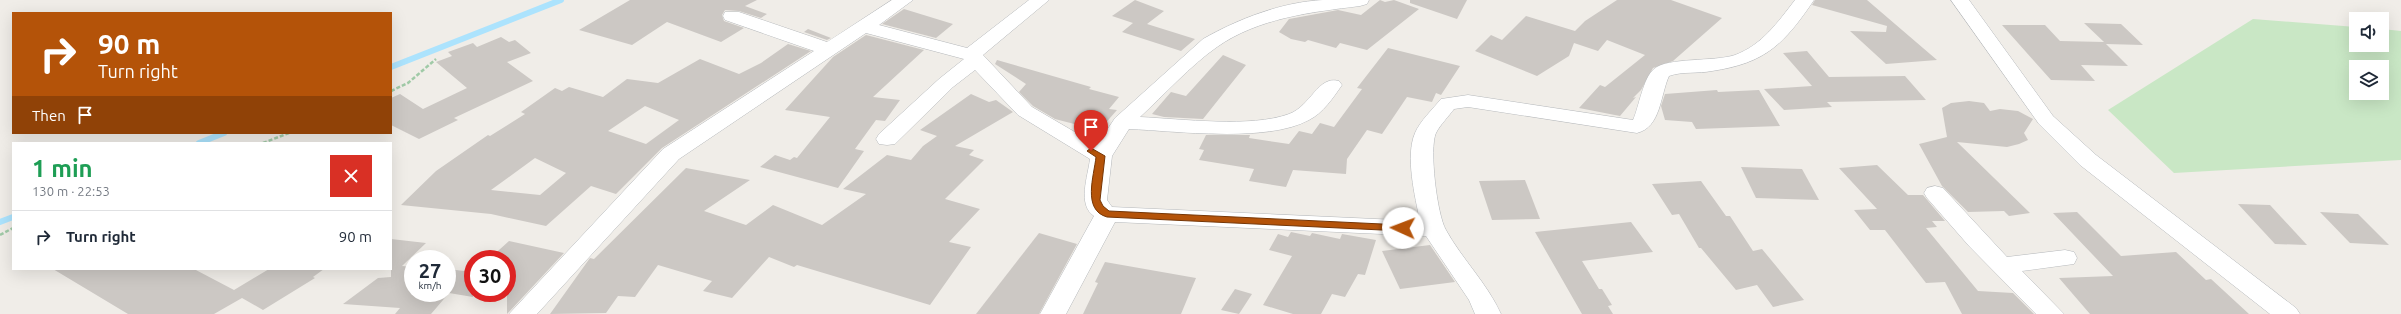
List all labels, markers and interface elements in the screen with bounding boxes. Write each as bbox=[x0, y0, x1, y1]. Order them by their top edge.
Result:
map controls bbox=[2349, 12, 2389, 100]
button: sound bbox=[2349, 12, 2389, 52]
icon: right bbox=[32, 28, 84, 80]
text: 90 m bbox=[98, 28, 160, 59]
button: layers bbox=[2349, 60, 2389, 100]
text: Turn right bbox=[98, 61, 178, 81]
icon: arrive bbox=[74, 104, 96, 126]
text: Then bbox=[32, 107, 66, 124]
pin bbox=[1074, 110, 1108, 151]
icon: arrive bbox=[1080, 116, 1102, 138]
text: 1 min bbox=[32, 155, 93, 182]
button: close bbox=[330, 155, 372, 197]
text: 130 m · 22:53 bbox=[32, 184, 110, 198]
position arrow bbox=[1382, 207, 1424, 249]
icon: right bbox=[32, 226, 54, 248]
text: Turn right bbox=[66, 228, 136, 245]
text: 90 m bbox=[339, 228, 372, 245]
speed limit sign: 30 bbox=[464, 250, 516, 302]
text: 27 bbox=[419, 259, 441, 282]
text: km/h bbox=[418, 280, 442, 291]

